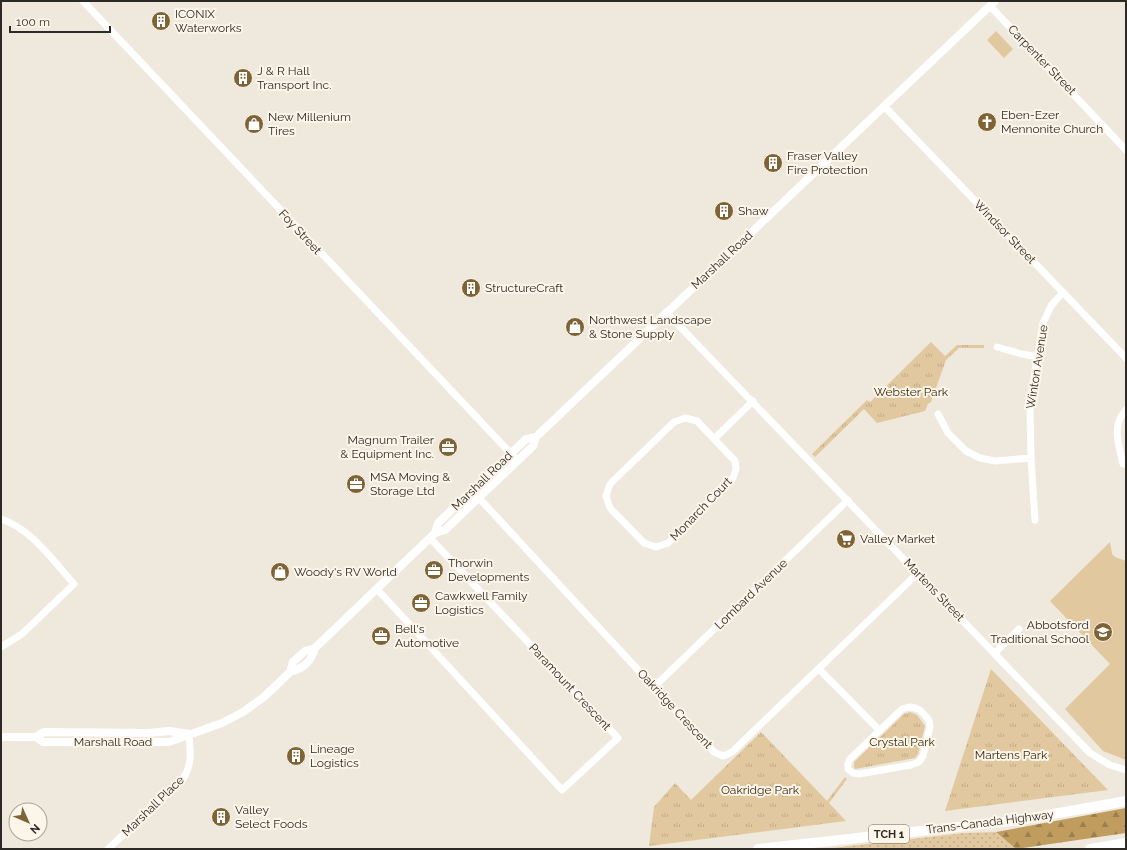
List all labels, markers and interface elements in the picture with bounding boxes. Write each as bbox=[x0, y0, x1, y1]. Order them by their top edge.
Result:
place label: ICONIX Waterworks bbox=[175, 7, 242, 35]
scale bar bbox=[10, 8, 110, 34]
building icon: ICONIX Waterworks bbox=[150, 10, 172, 32]
text: 100 m bbox=[16, 15, 50, 29]
street label: Carpenter Street bbox=[1005, 22, 1079, 98]
place label: J & R Hall Transport Inc. bbox=[257, 64, 331, 92]
building icon: J & R Hall Transport Inc. bbox=[232, 67, 254, 89]
place label: Eben-Ezer Mennonite Church bbox=[1001, 108, 1103, 136]
place label: New Millenium Tires bbox=[268, 110, 351, 138]
church icon: Eben-Ezer Mennonite Church bbox=[976, 111, 998, 133]
shop icon: New Millenium Tires bbox=[243, 113, 265, 135]
place label: Fraser Valley Fire Protection bbox=[787, 149, 868, 177]
building icon: Fraser Valley Fire Protection bbox=[762, 152, 784, 174]
street label: Windsor Street bbox=[971, 197, 1039, 267]
building icon: Shaw bbox=[713, 200, 735, 222]
place label: Shaw bbox=[738, 204, 769, 218]
street label: Foy Street bbox=[276, 207, 324, 257]
street label: Marshall Road bbox=[688, 228, 756, 292]
building icon: StructureCraft bbox=[460, 277, 482, 299]
place label: StructureCraft bbox=[485, 281, 563, 295]
place label: Northwest Landscape & Stone Supply bbox=[589, 313, 711, 341]
shop icon: Northwest Landscape & Stone Supply bbox=[564, 316, 586, 338]
street label: Winton Avenue bbox=[1023, 324, 1051, 410]
park label: Webster Park bbox=[874, 385, 949, 399]
place label: Magnum Trailer & Equipment Inc. bbox=[340, 433, 435, 461]
office icon: Magnum Trailer & Equipment Inc. bbox=[437, 436, 459, 458]
street label: Marshall Road bbox=[449, 449, 515, 513]
place label: MSA Moving & Storage Ltd bbox=[370, 470, 450, 498]
office icon: MSA Moving & Storage Ltd bbox=[345, 473, 367, 495]
street label: Monarch Court bbox=[667, 474, 735, 544]
supermarket icon: Valley Market bbox=[835, 528, 857, 550]
place label: Valley Market bbox=[860, 532, 935, 546]
place label: Thorwin Developments bbox=[448, 556, 530, 584]
street label: Lombard Avenue bbox=[712, 556, 790, 632]
street label: Martens Street bbox=[901, 556, 967, 624]
office icon: Thorwin Developments bbox=[423, 559, 445, 581]
shop icon: Woody's RV World bbox=[269, 561, 291, 583]
place label: Woody's RV World bbox=[294, 565, 397, 579]
place label: Cawkwell Family Logistics bbox=[435, 589, 528, 617]
office icon: Cawkwell Family Logistics bbox=[410, 592, 432, 614]
place label: Abbotsford Traditional School bbox=[990, 618, 1090, 646]
school or university icon: Abbotsford Traditional School bbox=[1092, 621, 1114, 643]
place label: Bell's Automotive bbox=[395, 622, 459, 650]
office icon: Bell's Automotive bbox=[370, 625, 392, 647]
street label: Paramount Crescent bbox=[526, 641, 614, 733]
street label: Oakridge Crescent bbox=[635, 666, 715, 752]
street label: Marshall Road bbox=[74, 735, 152, 749]
park label: Crystal Park bbox=[869, 735, 935, 749]
place label: Lineage Logistics bbox=[310, 742, 359, 770]
building icon: Lineage Logistics bbox=[285, 745, 307, 767]
park label: Martens Park bbox=[975, 748, 1048, 762]
street label: Marshall Place bbox=[119, 773, 187, 839]
park label: Oakridge Park bbox=[721, 783, 800, 797]
north arrow bbox=[8, 802, 48, 842]
place label: Valley Select Foods bbox=[235, 803, 308, 831]
building icon: Valley Select Foods bbox=[210, 806, 232, 828]
street label: Trans-Canada Highway bbox=[925, 807, 1055, 837]
text: N bbox=[27, 821, 42, 836]
road number: TCH 1 bbox=[869, 825, 909, 843]

